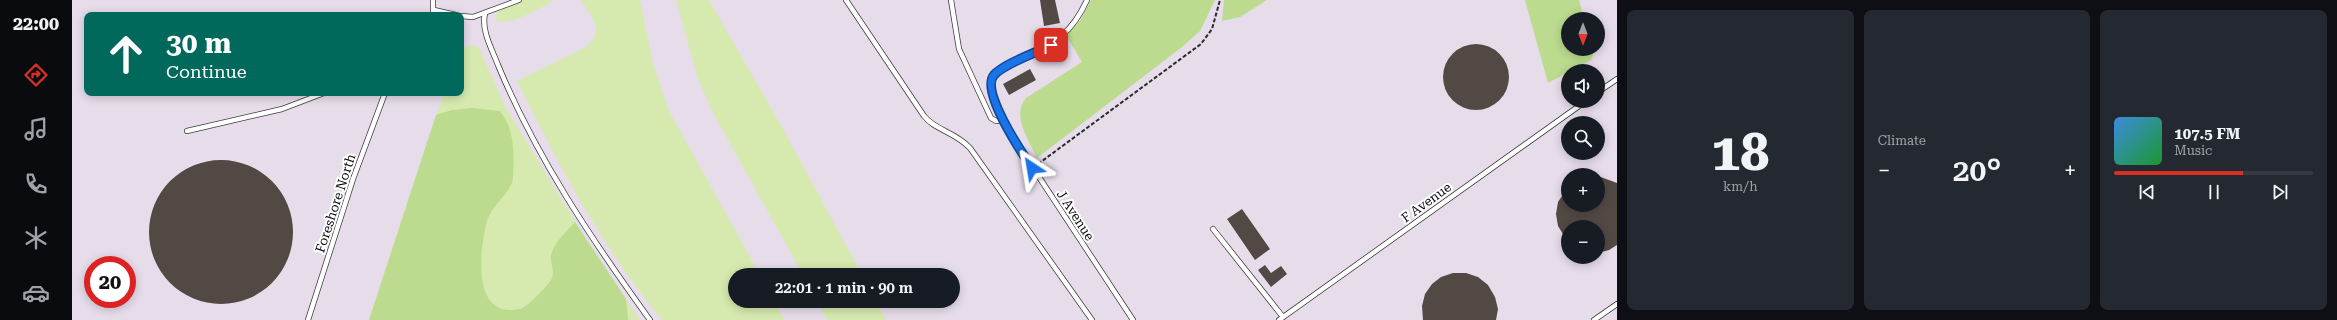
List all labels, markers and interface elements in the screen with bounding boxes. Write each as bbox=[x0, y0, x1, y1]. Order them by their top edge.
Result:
north arrow bbox=[1561, 12, 1605, 56]
map controls bbox=[1561, 12, 1605, 264]
text: 22:00 bbox=[13, 13, 59, 34]
text: 30 m bbox=[166, 27, 231, 60]
icon: ahead bbox=[100, 28, 152, 80]
pin bbox=[1034, 28, 1068, 62]
icon: arrive bbox=[1040, 34, 1062, 56]
icon: directions bbox=[22, 61, 50, 89]
text: Continue bbox=[166, 61, 247, 82]
button: sound bbox=[1561, 64, 1605, 108]
icon: music bbox=[22, 115, 50, 143]
button: search bbox=[1561, 116, 1605, 160]
text: 18 bbox=[1711, 122, 1769, 183]
text: 107.5 FM bbox=[2174, 125, 2240, 143]
text: Climate bbox=[1878, 133, 1926, 148]
text: Music bbox=[2174, 143, 2212, 158]
position arrow bbox=[1011, 147, 1053, 189]
street label: Foreshore North bbox=[312, 151, 359, 254]
text: 20° bbox=[1953, 153, 2001, 188]
text: − bbox=[1878, 158, 1890, 183]
text: + bbox=[2064, 158, 2076, 183]
button: + bbox=[1561, 168, 1605, 212]
icon: phone bbox=[22, 170, 50, 198]
street label: F Avenue bbox=[1399, 179, 1454, 225]
text: km/h bbox=[1723, 179, 1758, 194]
icon: previous bbox=[2136, 181, 2158, 203]
icon: pause bbox=[2203, 181, 2225, 203]
icon: next bbox=[2269, 181, 2291, 203]
street label: J Avenue bbox=[1054, 187, 1097, 243]
button: − bbox=[1561, 220, 1605, 264]
icon: climate bbox=[22, 224, 50, 252]
speed limit sign: 20 bbox=[84, 256, 136, 308]
icon: car bbox=[22, 279, 50, 307]
text: 22:01 · 1 min · 90 m bbox=[775, 279, 913, 297]

